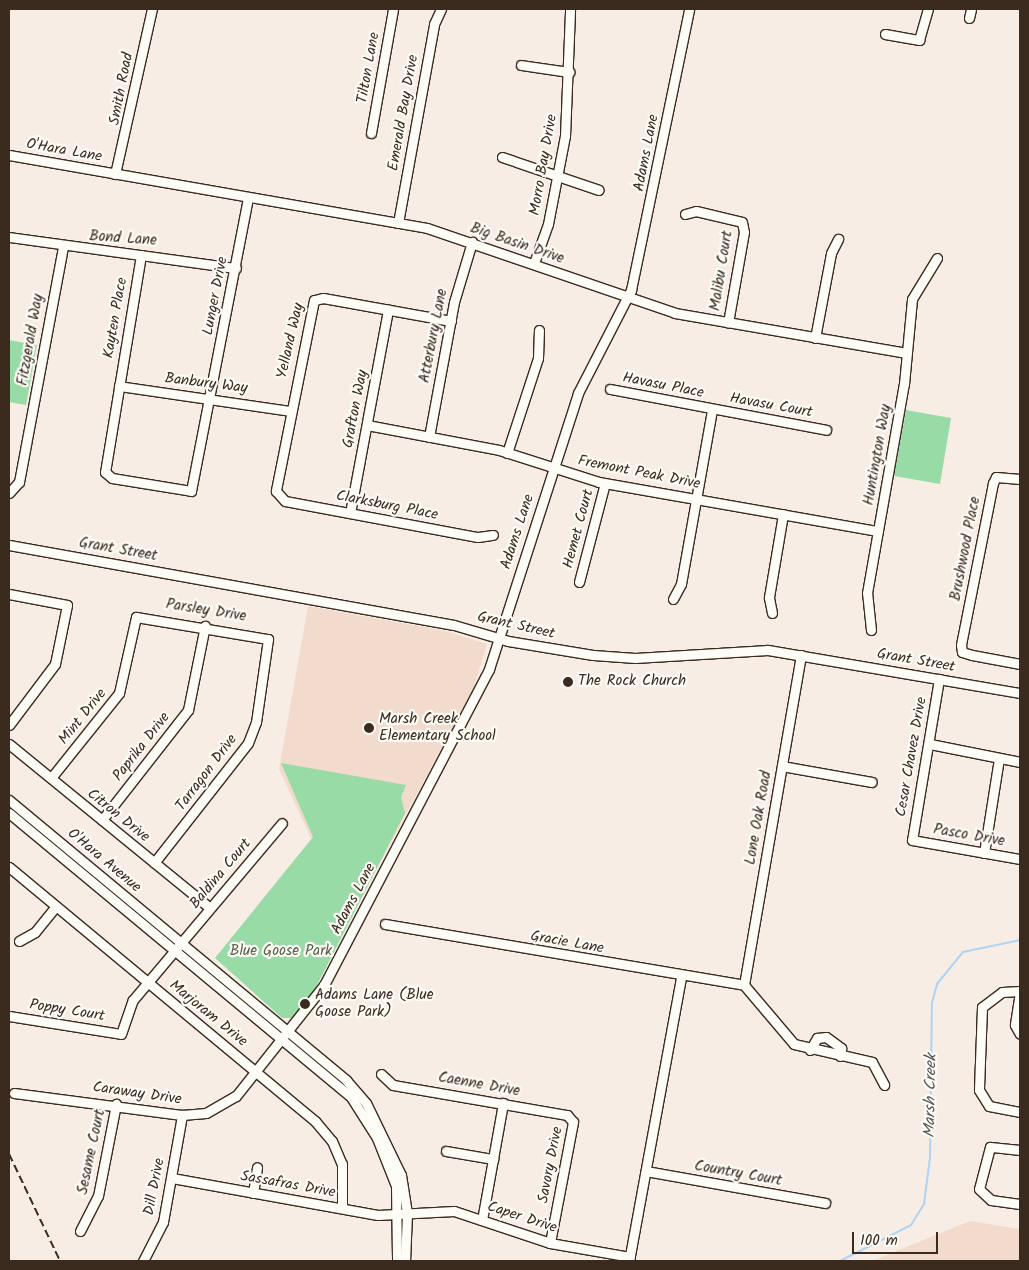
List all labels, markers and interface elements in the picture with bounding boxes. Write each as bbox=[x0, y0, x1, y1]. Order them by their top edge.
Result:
street label: Tilton Lane bbox=[354, 31, 384, 105]
street label: Smith Road bbox=[106, 51, 138, 127]
street label: Emerald Bay Drive bbox=[385, 54, 423, 172]
street label: Morro Bay Drive bbox=[526, 113, 562, 217]
street label: Adams Lane bbox=[631, 113, 663, 193]
street label: O'Hara Lane bbox=[25, 135, 103, 167]
street label: Big Basin Drive bbox=[468, 220, 566, 268]
street label: Bond Lane bbox=[89, 228, 157, 250]
street label: Malibu Court bbox=[707, 230, 737, 312]
street label: Lunger Drive bbox=[200, 255, 232, 337]
street label: Kayten Place bbox=[100, 276, 132, 360]
street label: Atterbury Lane bbox=[416, 287, 452, 385]
street label: Fitzgerald Way bbox=[14, 293, 48, 387]
street label: Yelland Way bbox=[274, 301, 308, 381]
street label: Grafton Way bbox=[340, 368, 372, 450]
street label: Havasu Place bbox=[621, 369, 705, 403]
street label: Banbury Way bbox=[163, 370, 249, 398]
street label: Havasu Court bbox=[728, 390, 814, 422]
street label: Huntington Way bbox=[860, 403, 896, 507]
street label: Fremont Peak Drive bbox=[576, 452, 702, 494]
street label: Clarksburg Place bbox=[334, 487, 440, 525]
street label: Hemet Court bbox=[560, 488, 598, 570]
street label: Adams Lane bbox=[497, 492, 539, 572]
street label: Brushwood Place bbox=[947, 495, 985, 603]
street label: Grant Street bbox=[78, 534, 158, 566]
street label: Parsley Drive bbox=[164, 596, 248, 626]
street label: Grant Street bbox=[475, 608, 557, 644]
street label: Grant Street bbox=[876, 645, 956, 677]
place label: The Rock Church bbox=[578, 673, 686, 691]
marker: The Rock Church bbox=[562, 676, 574, 688]
street label: Mint Drive bbox=[55, 685, 111, 749]
street label: Cesar Chavez Drive bbox=[893, 696, 931, 818]
street label: Paprika Drive bbox=[110, 709, 174, 785]
place label: Marsh Creek Elementary School bbox=[379, 710, 496, 745]
marker: Marsh Creek Elementary School bbox=[363, 722, 375, 734]
street label: Tarragon Drive bbox=[172, 731, 242, 815]
street label: Lone Oak Road bbox=[742, 770, 776, 866]
street label: Citron Drive bbox=[83, 785, 153, 847]
street label: Pasco Drive bbox=[932, 821, 1006, 851]
street label: O'Hara Avenue bbox=[64, 825, 144, 897]
street label: Baldina Court bbox=[186, 835, 256, 913]
street label: Adams Lane bbox=[328, 860, 380, 938]
street label: Gracie Lane bbox=[529, 928, 605, 958]
park label: Blue Goose Park bbox=[230, 943, 332, 961]
street label: Marjoram Drive bbox=[165, 977, 251, 1051]
place label: Adams Lane (Blue Goose Park) bbox=[315, 986, 433, 1021]
street label: Poppy Court bbox=[28, 996, 106, 1026]
marker: Adams Lane (Blue Goose Park) bbox=[299, 998, 311, 1010]
water label: Marsh Creek bbox=[921, 1054, 941, 1138]
street label: Caenne Drive bbox=[437, 1069, 521, 1101]
street label: Caraway Drive bbox=[91, 1079, 183, 1109]
street label: Sesame Court bbox=[74, 1108, 110, 1196]
street label: Savory Drive bbox=[535, 1125, 567, 1205]
street label: Dill Drive bbox=[141, 1157, 169, 1217]
street label: Country Court bbox=[693, 1157, 783, 1191]
street label: Sassafras Drive bbox=[239, 1168, 337, 1202]
street label: Caper Drive bbox=[485, 1198, 559, 1238]
scale bar bbox=[854, 1222, 940, 1254]
text: 100 m bbox=[860, 1229, 898, 1253]

